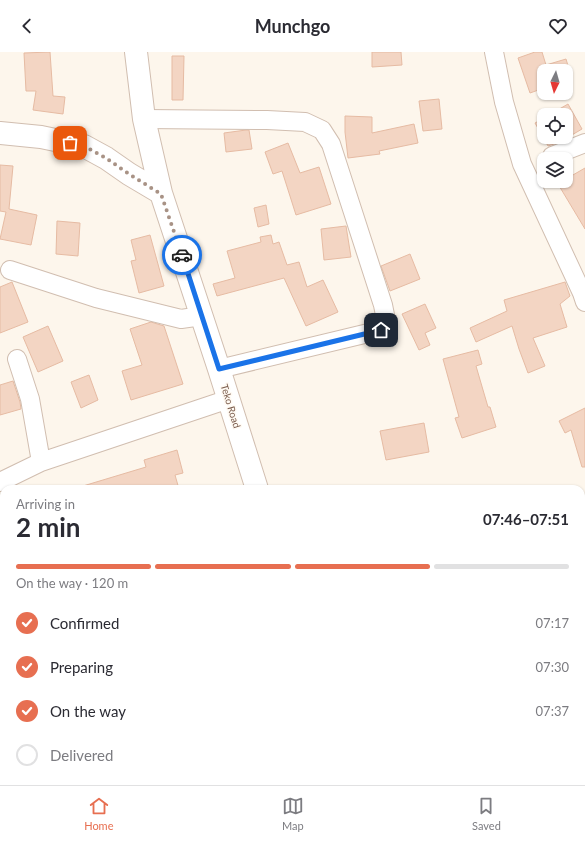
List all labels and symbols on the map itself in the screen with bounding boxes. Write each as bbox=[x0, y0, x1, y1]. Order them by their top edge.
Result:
north arrow bbox=[537, 64, 573, 100]
pin bbox=[53, 126, 87, 160]
courier bbox=[162, 235, 202, 275]
pin bbox=[364, 313, 398, 347]
street label: Teko Road bbox=[219, 383, 243, 429]

